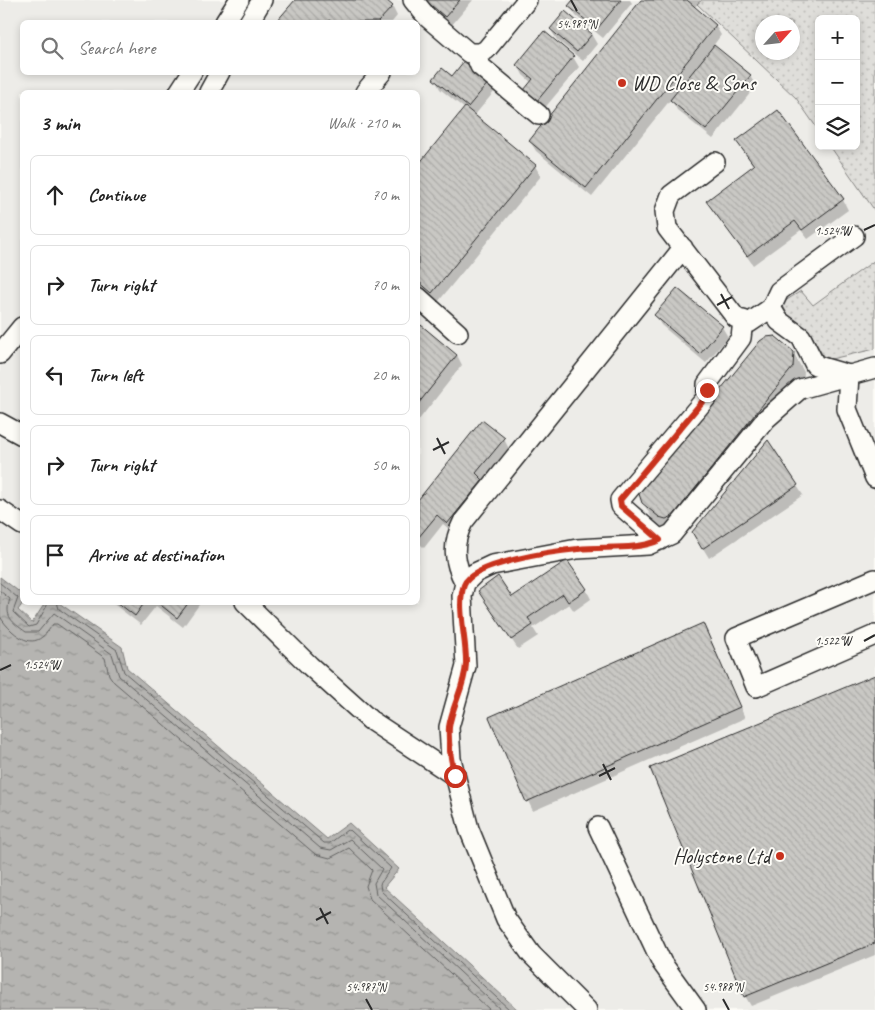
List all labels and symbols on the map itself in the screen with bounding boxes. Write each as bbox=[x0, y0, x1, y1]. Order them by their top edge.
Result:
north arrow bbox=[755, 15, 800, 60]
text: 54.989°N bbox=[557, 16, 599, 32]
place label: WD Close & Sons bbox=[632, 70, 757, 96]
marker: WD Close & Sons bbox=[616, 77, 628, 89]
text: 1.524°W bbox=[815, 223, 853, 239]
route end bbox=[696, 379, 719, 402]
text: 1.522°W bbox=[815, 633, 853, 649]
text: 1.524°W bbox=[24, 657, 62, 673]
route start bbox=[444, 765, 467, 788]
place label: Holystone Ltd bbox=[673, 843, 774, 869]
marker: Holystone Ltd bbox=[774, 850, 786, 862]
text: 54.987°N bbox=[346, 979, 388, 995]
text: 54.988°N bbox=[703, 979, 745, 995]

